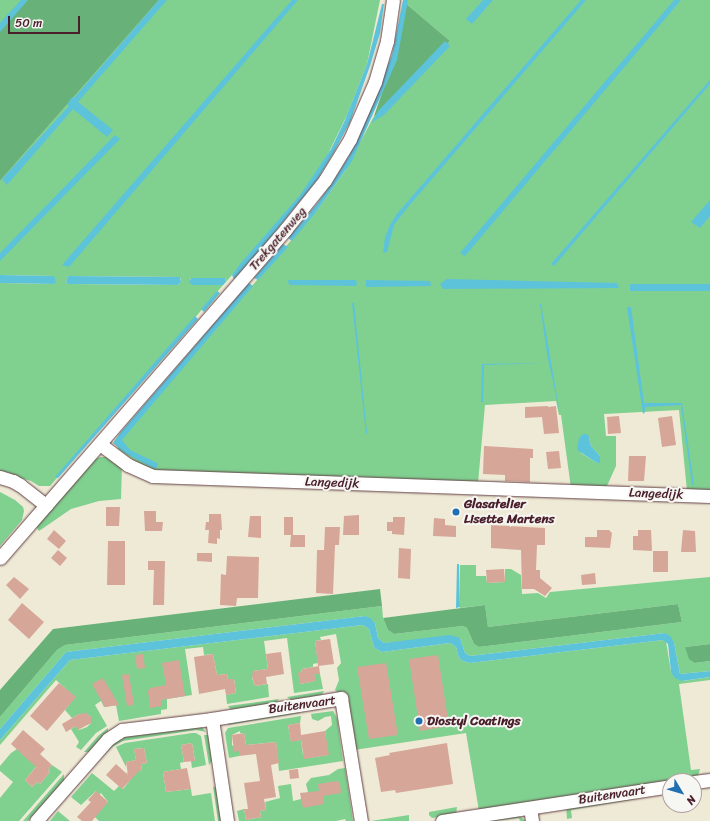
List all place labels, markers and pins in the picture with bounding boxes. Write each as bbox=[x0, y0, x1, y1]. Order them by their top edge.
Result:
place label: Glasatelier Lisette Martens bbox=[464, 497, 555, 528]
marker: Glasatelier Lisette Martens bbox=[451, 507, 461, 517]
place label: Diostyl Coatings bbox=[427, 713, 520, 729]
marker: Diostyl Coatings bbox=[414, 716, 424, 726]

